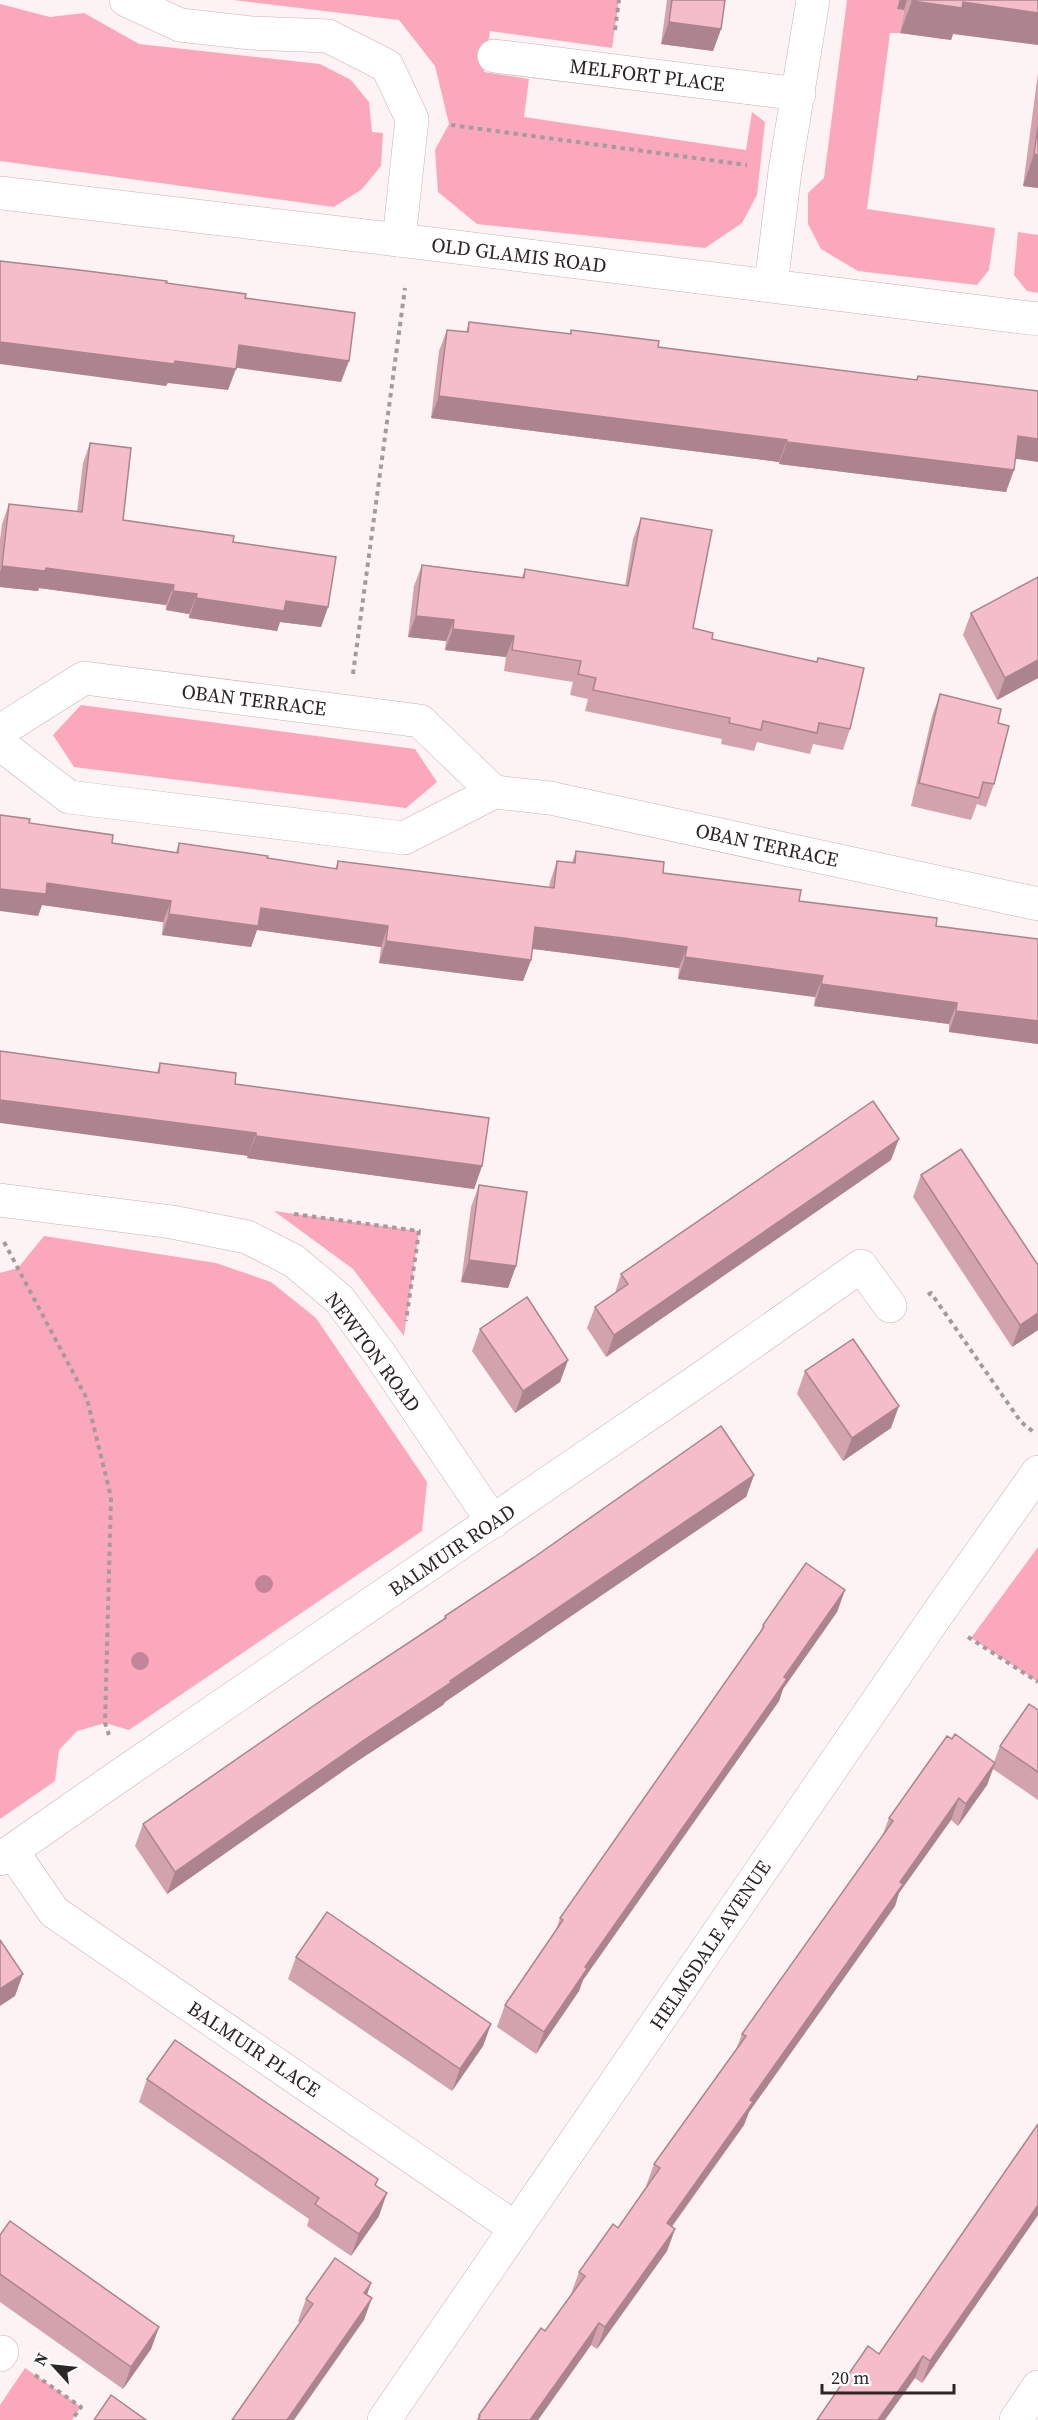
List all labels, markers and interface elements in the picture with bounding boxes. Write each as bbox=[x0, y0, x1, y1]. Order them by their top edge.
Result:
street label: MELFORT PLACE bbox=[568, 52, 726, 98]
street label: OLD GLAMIS ROAD bbox=[430, 230, 608, 280]
street label: OBAN TERRACE bbox=[180, 677, 328, 723]
street label: OBAN TERRACE bbox=[693, 816, 841, 874]
street label: NEWTON ROAD bbox=[319, 1286, 427, 1418]
street label: BALMUIR ROAD bbox=[383, 1497, 521, 1603]
street label: HELMSDALE AVENUE bbox=[643, 1855, 777, 2035]
street label: BALMUIR PLACE bbox=[182, 1994, 326, 2104]
north arrow bbox=[24, 2336, 84, 2396]
text: N bbox=[28, 2349, 53, 2369]
scale bar bbox=[822, 2357, 954, 2395]
text: 20 m bbox=[831, 2365, 869, 2390]

